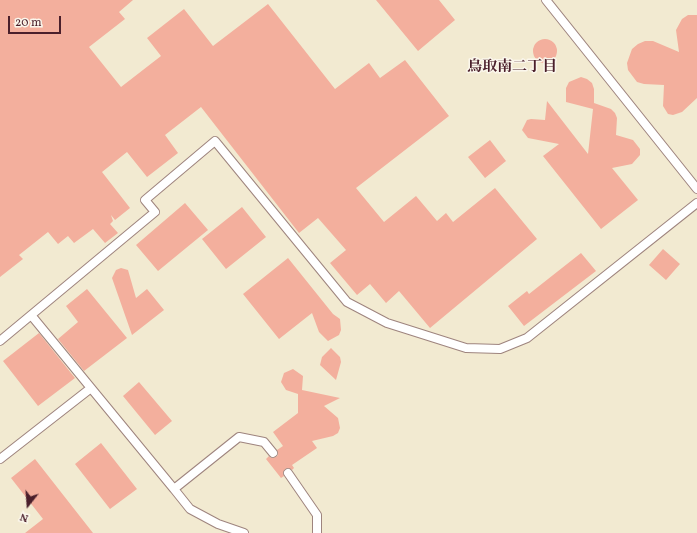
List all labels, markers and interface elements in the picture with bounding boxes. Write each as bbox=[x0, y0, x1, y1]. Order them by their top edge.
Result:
scale bar bbox=[10, 8, 63, 34]
text: 20 m bbox=[15, 15, 42, 31]
district label: 鳥取南二丁目 bbox=[467, 59, 557, 77]
north arrow bbox=[8, 485, 48, 525]
text: N bbox=[18, 509, 30, 525]

